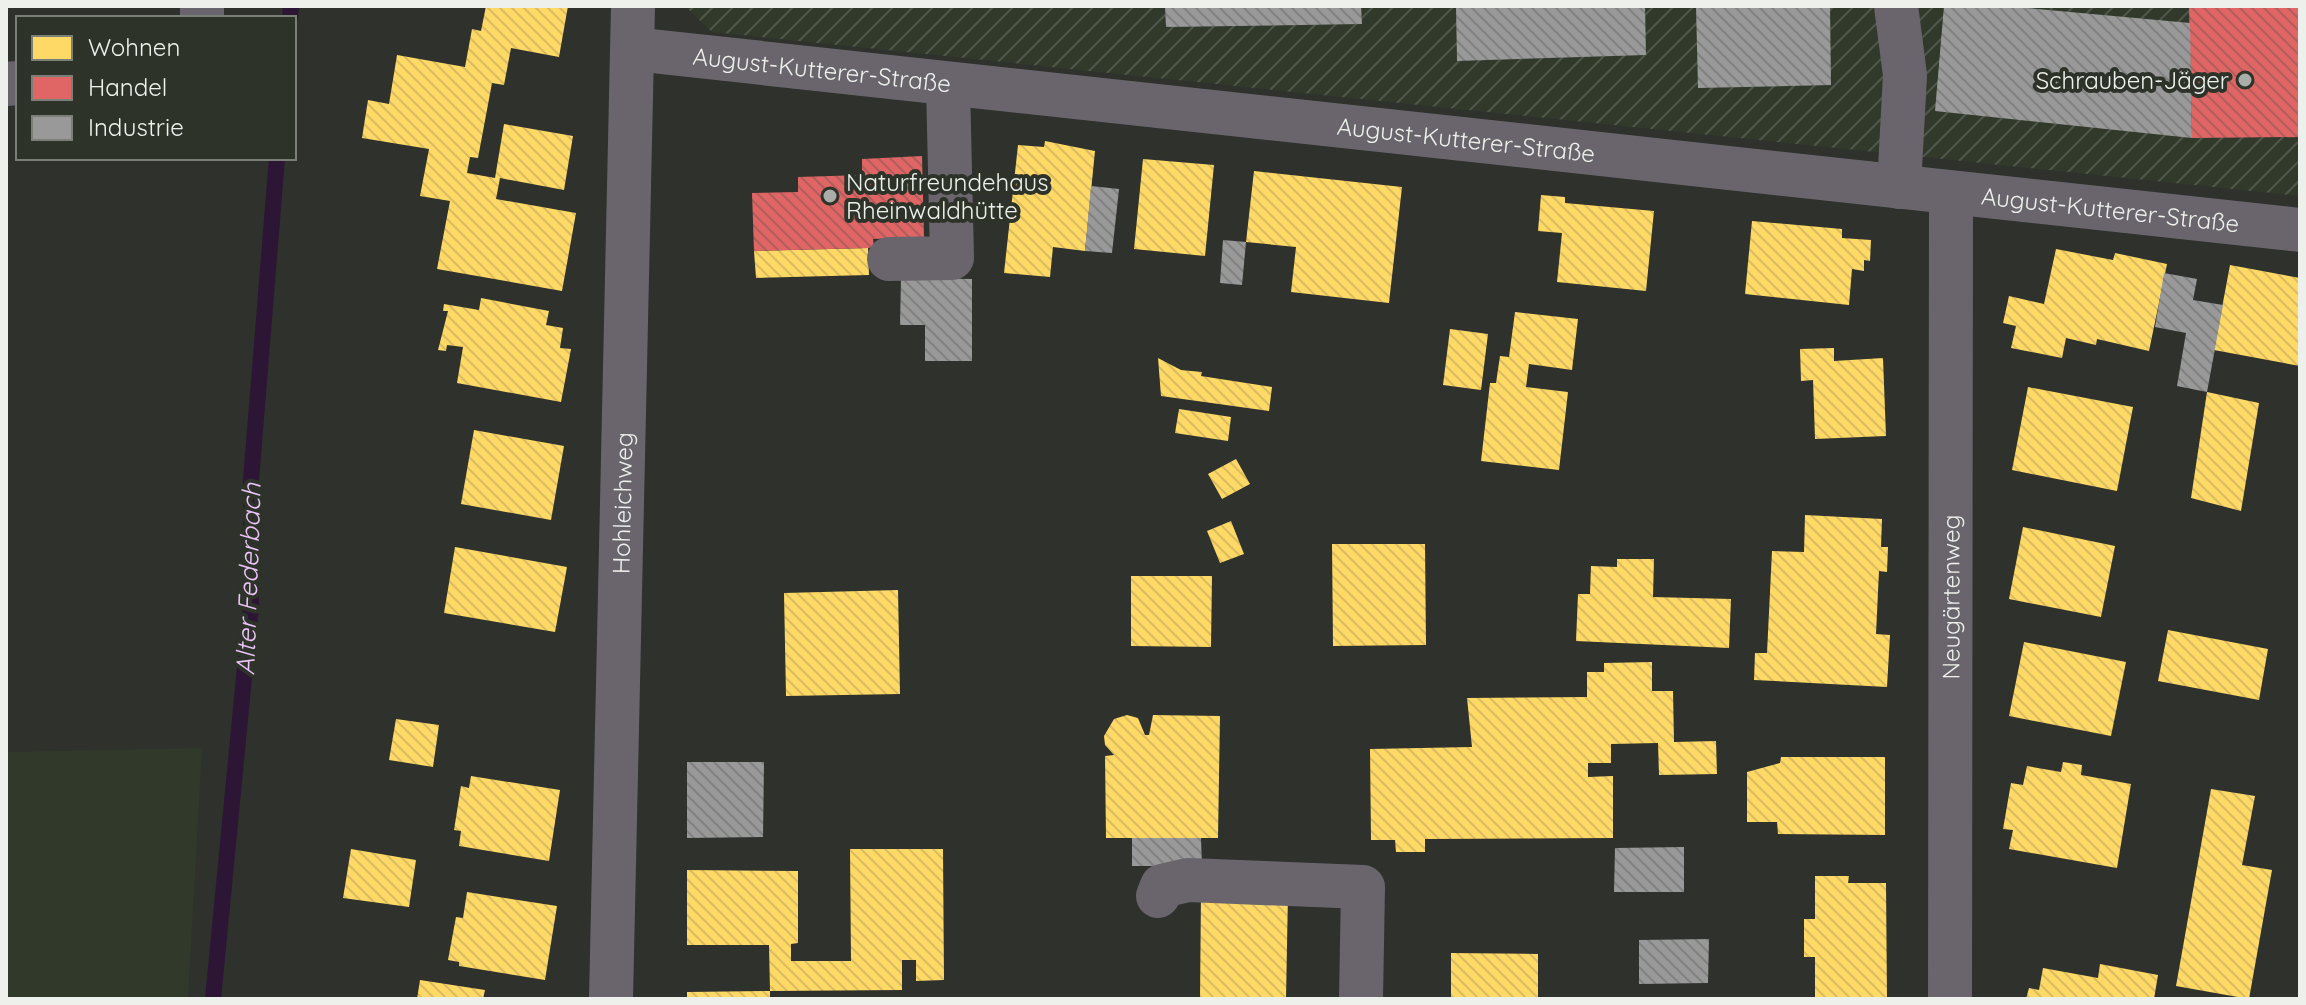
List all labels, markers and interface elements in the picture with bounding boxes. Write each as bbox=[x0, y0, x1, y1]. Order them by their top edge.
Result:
legend bbox=[16, 16, 296, 160]
text: Wohnen bbox=[88, 32, 180, 62]
street label: August-Kutterer-Straße bbox=[691, 41, 952, 98]
place label: Schrauben-Jäger bbox=[2036, 65, 2229, 95]
marker: Schrauben-Jäger bbox=[2236, 71, 2254, 89]
text: Handel bbox=[88, 72, 167, 102]
street label: August-Kutterer-Straße bbox=[1336, 111, 1597, 168]
text: Industrie bbox=[88, 112, 184, 142]
place label: Naturfreundehaus Rheinwaldhütte bbox=[846, 167, 1048, 225]
street label: August-Kutterer-Straße bbox=[1980, 180, 2241, 238]
marker: Naturfreundehaus Rheinwaldhütte bbox=[821, 187, 839, 205]
street label: Hohleichweg bbox=[605, 432, 639, 574]
water label: Alter Federbach bbox=[228, 481, 268, 676]
street label: Neugärtenweg bbox=[1935, 514, 1966, 680]

